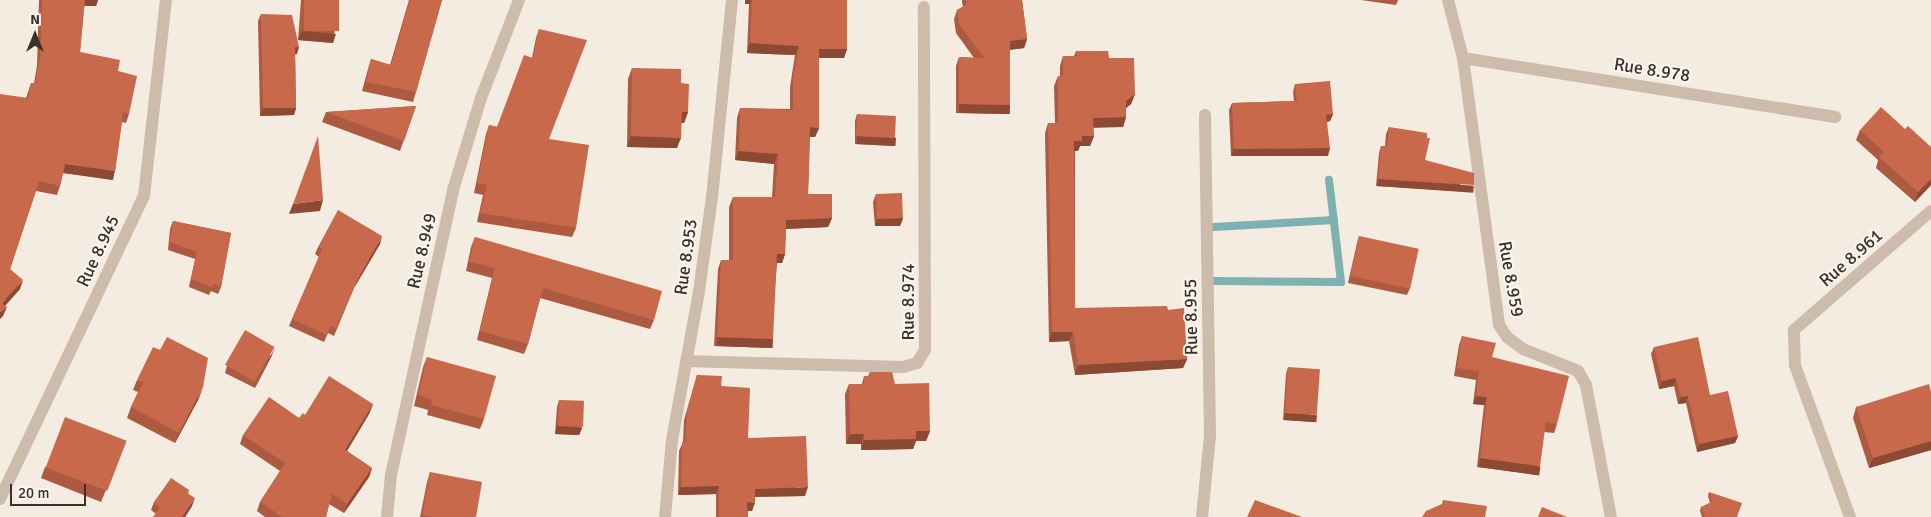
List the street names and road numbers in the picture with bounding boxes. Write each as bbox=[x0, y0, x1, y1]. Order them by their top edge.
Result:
street label: Rue 8.978 bbox=[1612, 53, 1692, 87]
street label: Rue 8.949 bbox=[403, 211, 441, 291]
street label: Rue 8.945 bbox=[72, 212, 124, 290]
street label: Rue 8.953 bbox=[670, 217, 702, 297]
street label: Rue 8.961 bbox=[1815, 225, 1887, 291]
street label: Rue 8.959 bbox=[1494, 239, 1528, 319]
street label: Rue 8.974 bbox=[897, 264, 919, 340]
street label: Rue 8.955 bbox=[1180, 278, 1202, 356]

